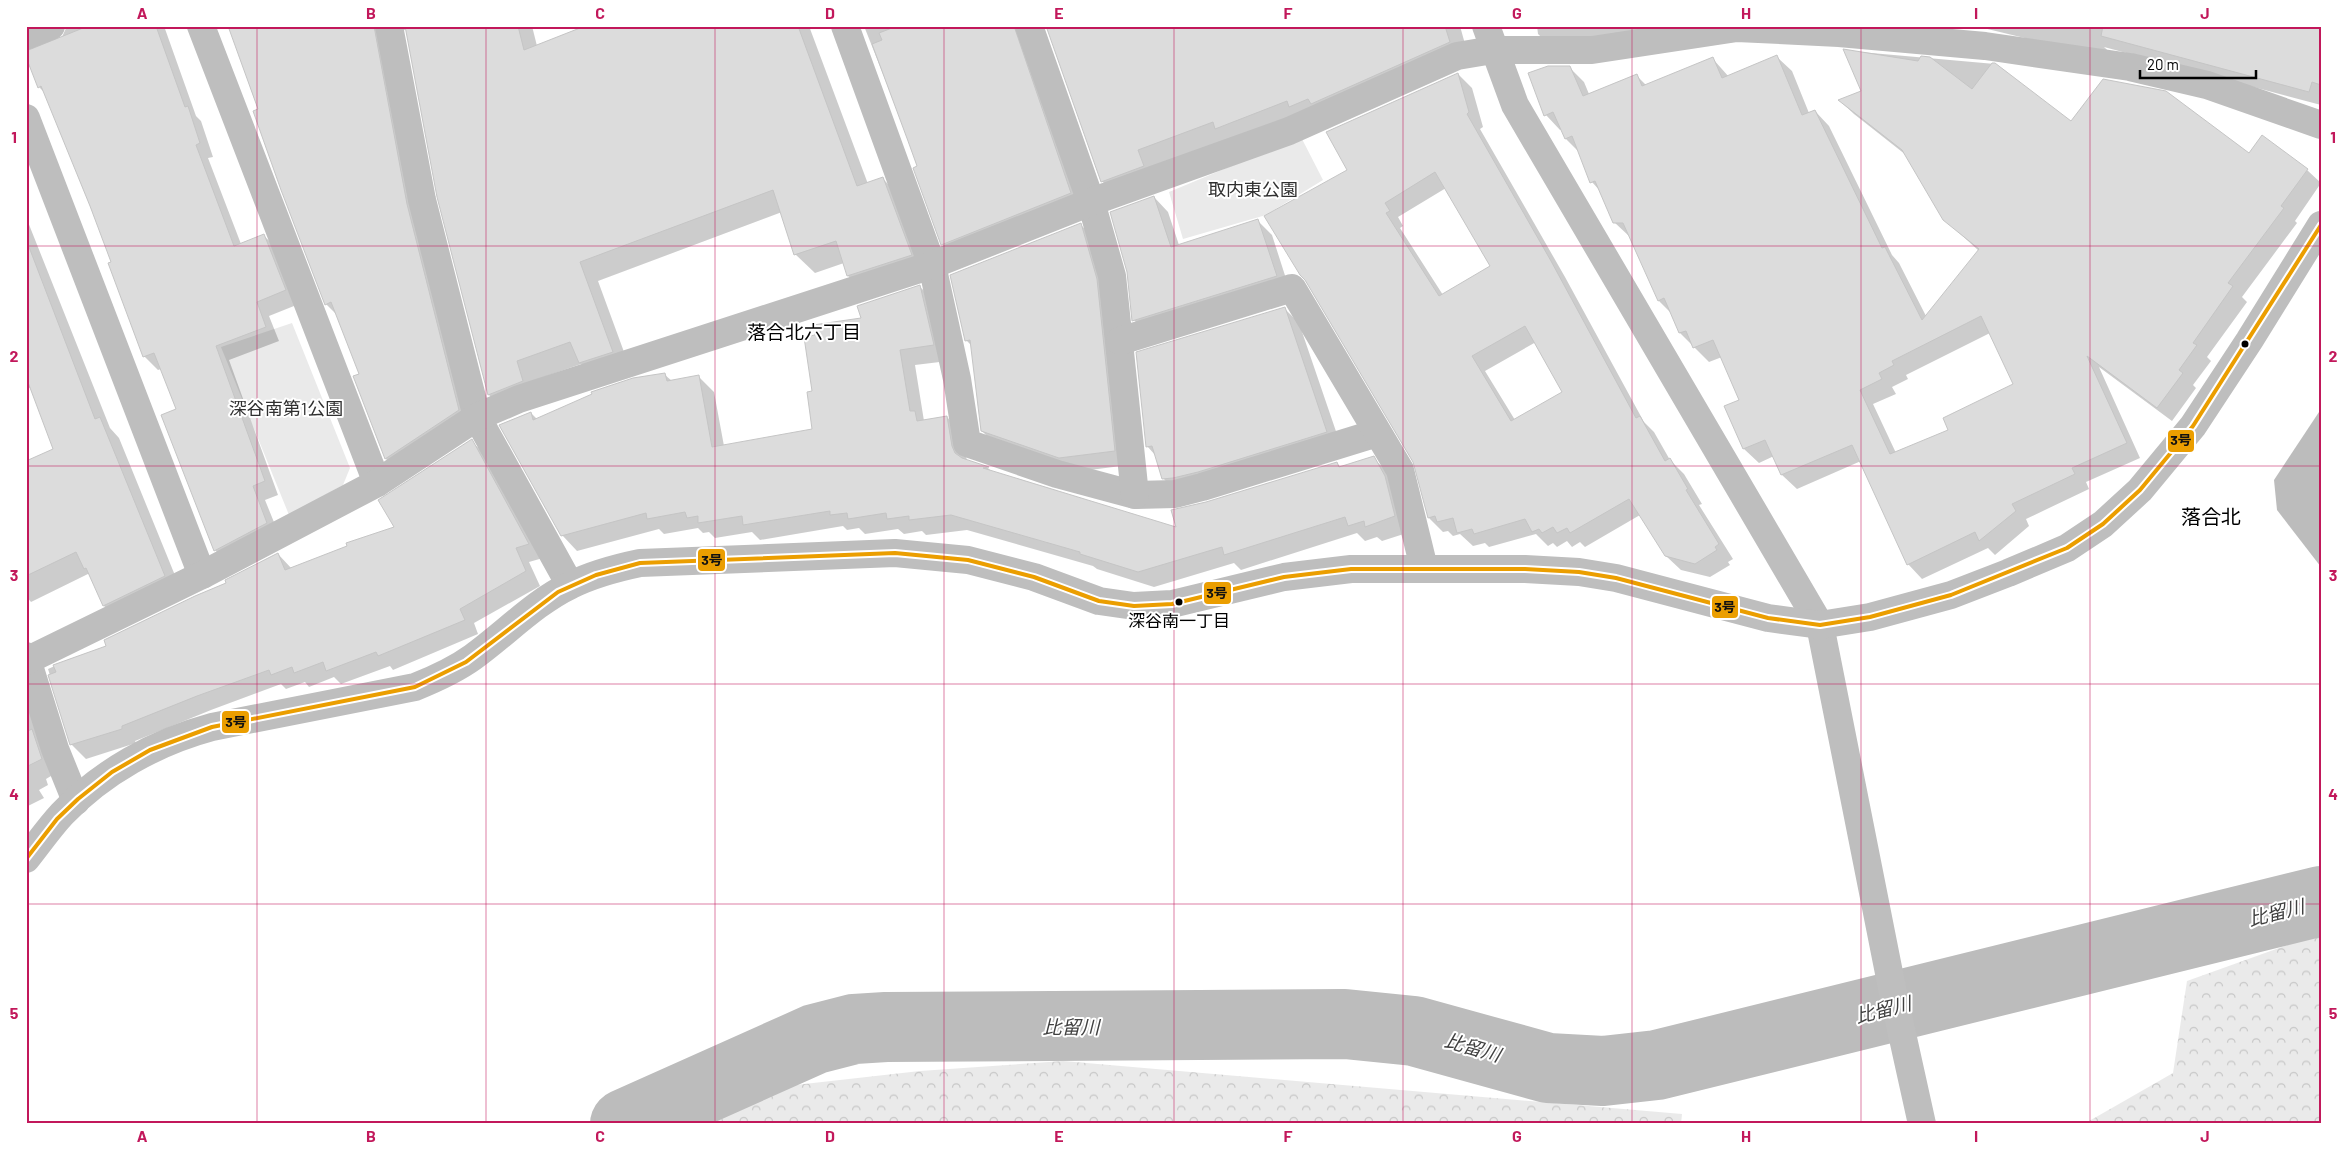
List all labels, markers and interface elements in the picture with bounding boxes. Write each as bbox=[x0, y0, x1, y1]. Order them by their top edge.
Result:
text: A bbox=[137, 3, 148, 22]
text: B bbox=[366, 3, 376, 22]
text: C bbox=[595, 3, 605, 22]
text: D bbox=[825, 3, 835, 22]
text: E bbox=[1054, 3, 1064, 22]
text: F bbox=[1284, 3, 1293, 22]
text: G bbox=[1512, 3, 1522, 22]
text: H bbox=[1741, 3, 1751, 22]
text: I bbox=[1974, 3, 1978, 22]
text: J bbox=[2200, 3, 2210, 22]
scale bar bbox=[2140, 48, 2256, 80]
text: 20 m bbox=[2147, 55, 2179, 73]
text: 1 bbox=[11, 127, 17, 146]
text: 1 bbox=[2330, 127, 2336, 146]
park label: 取内東公園 bbox=[1208, 178, 1298, 200]
district label: 落合北六丁目 bbox=[747, 320, 861, 343]
unlabelled marker bbox=[2240, 339, 2250, 349]
text: 2 bbox=[10, 346, 19, 365]
text: 2 bbox=[2329, 346, 2338, 365]
park label: 深谷南第1公園 bbox=[229, 397, 343, 419]
line badge: 3号 bbox=[2167, 429, 2195, 453]
text: 3号 bbox=[2170, 431, 2192, 448]
district label: 落合北 bbox=[2181, 504, 2241, 528]
line badge: 3号 bbox=[697, 548, 726, 572]
text: 3号 bbox=[701, 551, 723, 568]
text: 3 bbox=[10, 565, 18, 584]
text: 3 bbox=[2329, 565, 2337, 584]
line badge: 3号 bbox=[1203, 581, 1232, 605]
text: 3号 bbox=[1206, 584, 1228, 601]
line badge: 3号 bbox=[1711, 595, 1739, 619]
marker: 深谷南一丁目 bbox=[1174, 597, 1184, 607]
text: 3号 bbox=[1714, 598, 1736, 615]
place label: 深谷南一丁目 bbox=[1128, 610, 1230, 630]
line badge: 3号 bbox=[221, 710, 250, 734]
text: 3号 bbox=[225, 713, 247, 730]
text: 4 bbox=[9, 784, 19, 803]
text: 4 bbox=[2328, 784, 2338, 803]
water label: 比留川 bbox=[2246, 893, 2308, 930]
water label: 比留川 bbox=[1853, 990, 1915, 1027]
text: 5 bbox=[10, 1003, 19, 1022]
text: 5 bbox=[2329, 1003, 2338, 1022]
water label: 比留川 bbox=[1042, 1015, 1101, 1038]
water label: 比留川 bbox=[1442, 1028, 1505, 1066]
text: A bbox=[137, 1126, 148, 1145]
text: B bbox=[366, 1126, 376, 1145]
text: C bbox=[595, 1126, 605, 1145]
text: D bbox=[825, 1126, 835, 1145]
text: E bbox=[1054, 1126, 1064, 1145]
text: F bbox=[1284, 1126, 1293, 1145]
text: G bbox=[1512, 1126, 1522, 1145]
text: H bbox=[1741, 1126, 1751, 1145]
text: I bbox=[1974, 1126, 1978, 1145]
text: J bbox=[2200, 1126, 2210, 1145]

